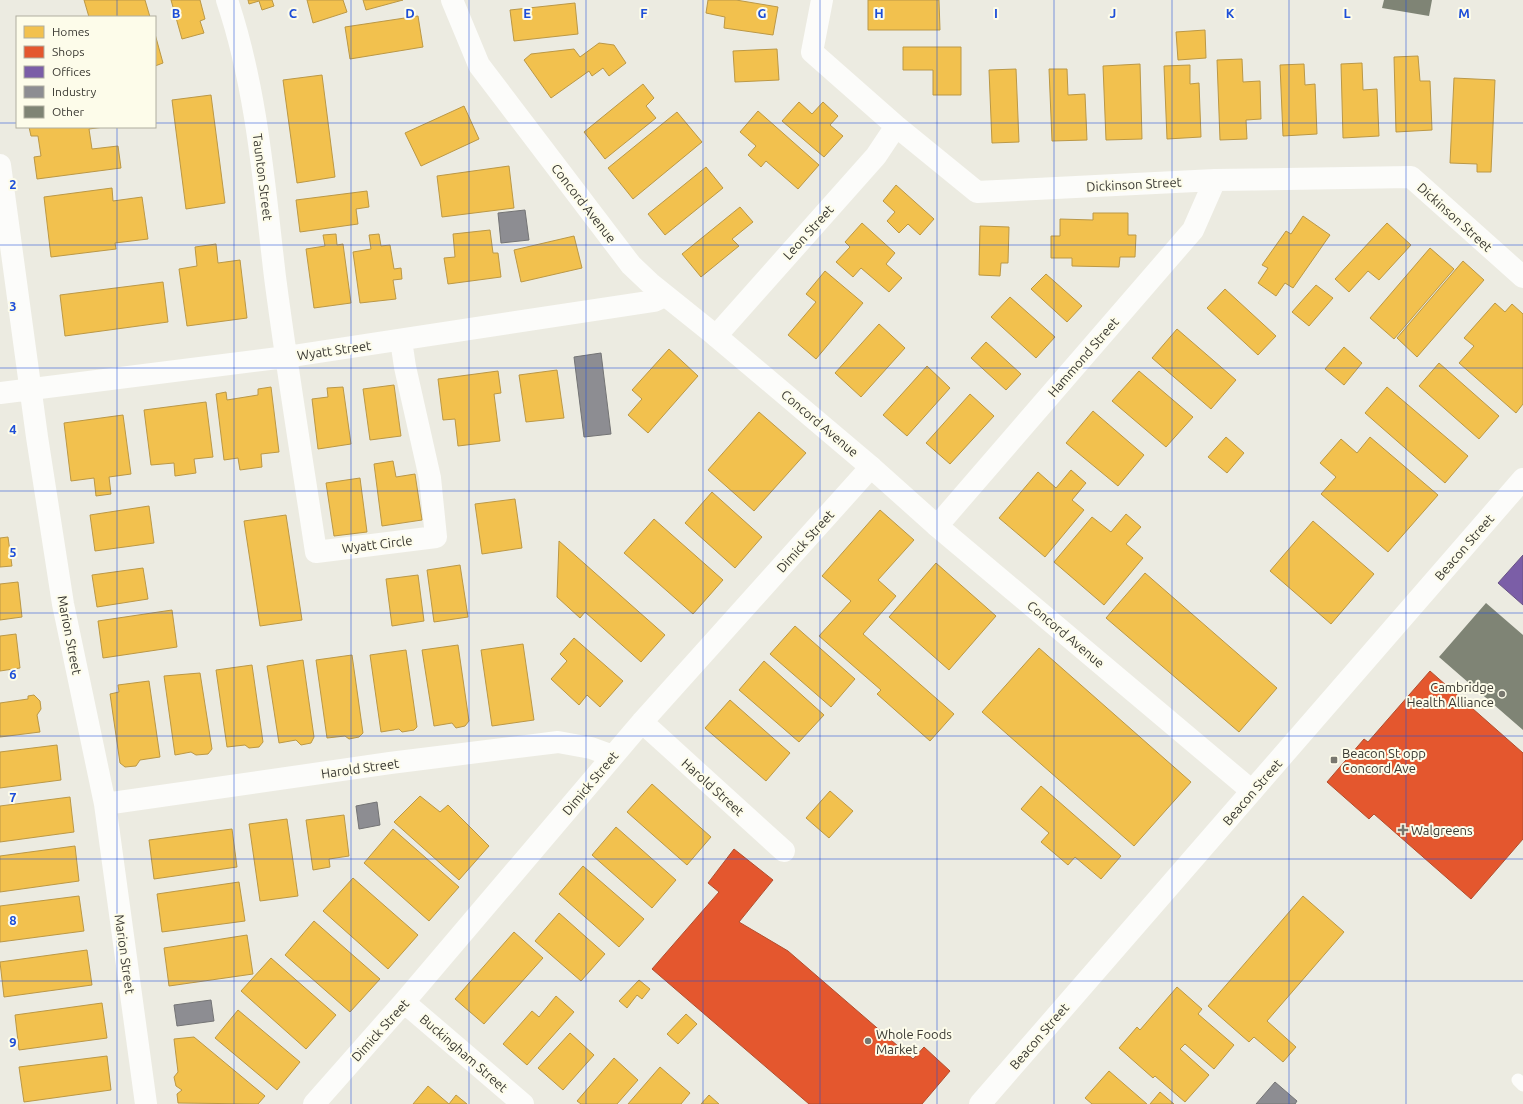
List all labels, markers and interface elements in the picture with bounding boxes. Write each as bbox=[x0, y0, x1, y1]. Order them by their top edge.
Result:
text: B bbox=[172, 6, 181, 20]
text: C bbox=[289, 6, 298, 20]
text: D bbox=[405, 6, 415, 20]
text: E bbox=[523, 6, 531, 20]
text: F bbox=[640, 6, 648, 20]
text: G bbox=[758, 6, 767, 20]
text: H bbox=[874, 6, 884, 20]
text: I bbox=[994, 6, 998, 20]
text: J bbox=[1110, 6, 1116, 20]
text: K bbox=[1226, 6, 1235, 20]
text: L bbox=[1343, 6, 1351, 20]
text: M bbox=[1458, 6, 1470, 20]
legend bbox=[16, 16, 156, 128]
text: Homes bbox=[52, 25, 90, 38]
text: Shops bbox=[52, 45, 84, 58]
text: Offices bbox=[52, 65, 91, 78]
text: Industry bbox=[52, 85, 97, 98]
text: Other bbox=[52, 105, 85, 118]
street label: Taunton Street bbox=[251, 133, 275, 221]
street label: Concord Avenue bbox=[549, 161, 619, 245]
street label: Dickinson Street bbox=[1086, 175, 1182, 193]
text: 2 bbox=[9, 177, 17, 191]
street label: Dickinson Street bbox=[1415, 180, 1495, 254]
street label: Leon Street bbox=[780, 202, 836, 262]
text: 3 bbox=[9, 299, 17, 313]
street label: Hammond Street bbox=[1045, 315, 1121, 399]
street label: Wyatt Street bbox=[296, 338, 372, 362]
street label: Concord Avenue bbox=[779, 387, 861, 459]
text: 4 bbox=[9, 422, 17, 436]
street label: Dimick Street bbox=[773, 507, 837, 575]
street label: Beacon Street bbox=[1432, 511, 1496, 583]
street label: Wyatt Circle bbox=[341, 533, 413, 555]
text: 5 bbox=[9, 545, 17, 559]
street label: Marion Street bbox=[55, 594, 85, 676]
street label: Concord Avenue bbox=[1025, 598, 1107, 670]
text: 6 bbox=[9, 667, 17, 681]
place label: Cambridge Health Alliance bbox=[1406, 680, 1494, 709]
marker: Cambridge Health Alliance bbox=[1497, 689, 1507, 699]
place label: Beacon St opp Concord Ave bbox=[1342, 746, 1426, 775]
street label: Dimick Street bbox=[559, 748, 621, 818]
marker: Beacon St opp Concord Ave bbox=[1329, 755, 1339, 765]
street label: Harold Street bbox=[320, 756, 400, 780]
street label: Harold Street bbox=[679, 756, 747, 818]
street label: Beacon Street bbox=[1220, 756, 1284, 828]
text: 7 bbox=[9, 790, 17, 804]
place label: Walgreens bbox=[1411, 823, 1473, 837]
marker: Walgreens bbox=[1398, 825, 1408, 835]
text: 8 bbox=[9, 913, 17, 927]
street label: Marion Street bbox=[112, 913, 138, 995]
street label: Dimick Street bbox=[348, 996, 412, 1064]
street label: Beacon Street bbox=[1007, 1000, 1071, 1072]
street label: Buckingham Street bbox=[418, 1011, 510, 1095]
place label: Whole Foods Market bbox=[876, 1027, 952, 1056]
text: 9 bbox=[9, 1035, 17, 1049]
marker: Whole Foods Market bbox=[863, 1036, 873, 1046]

